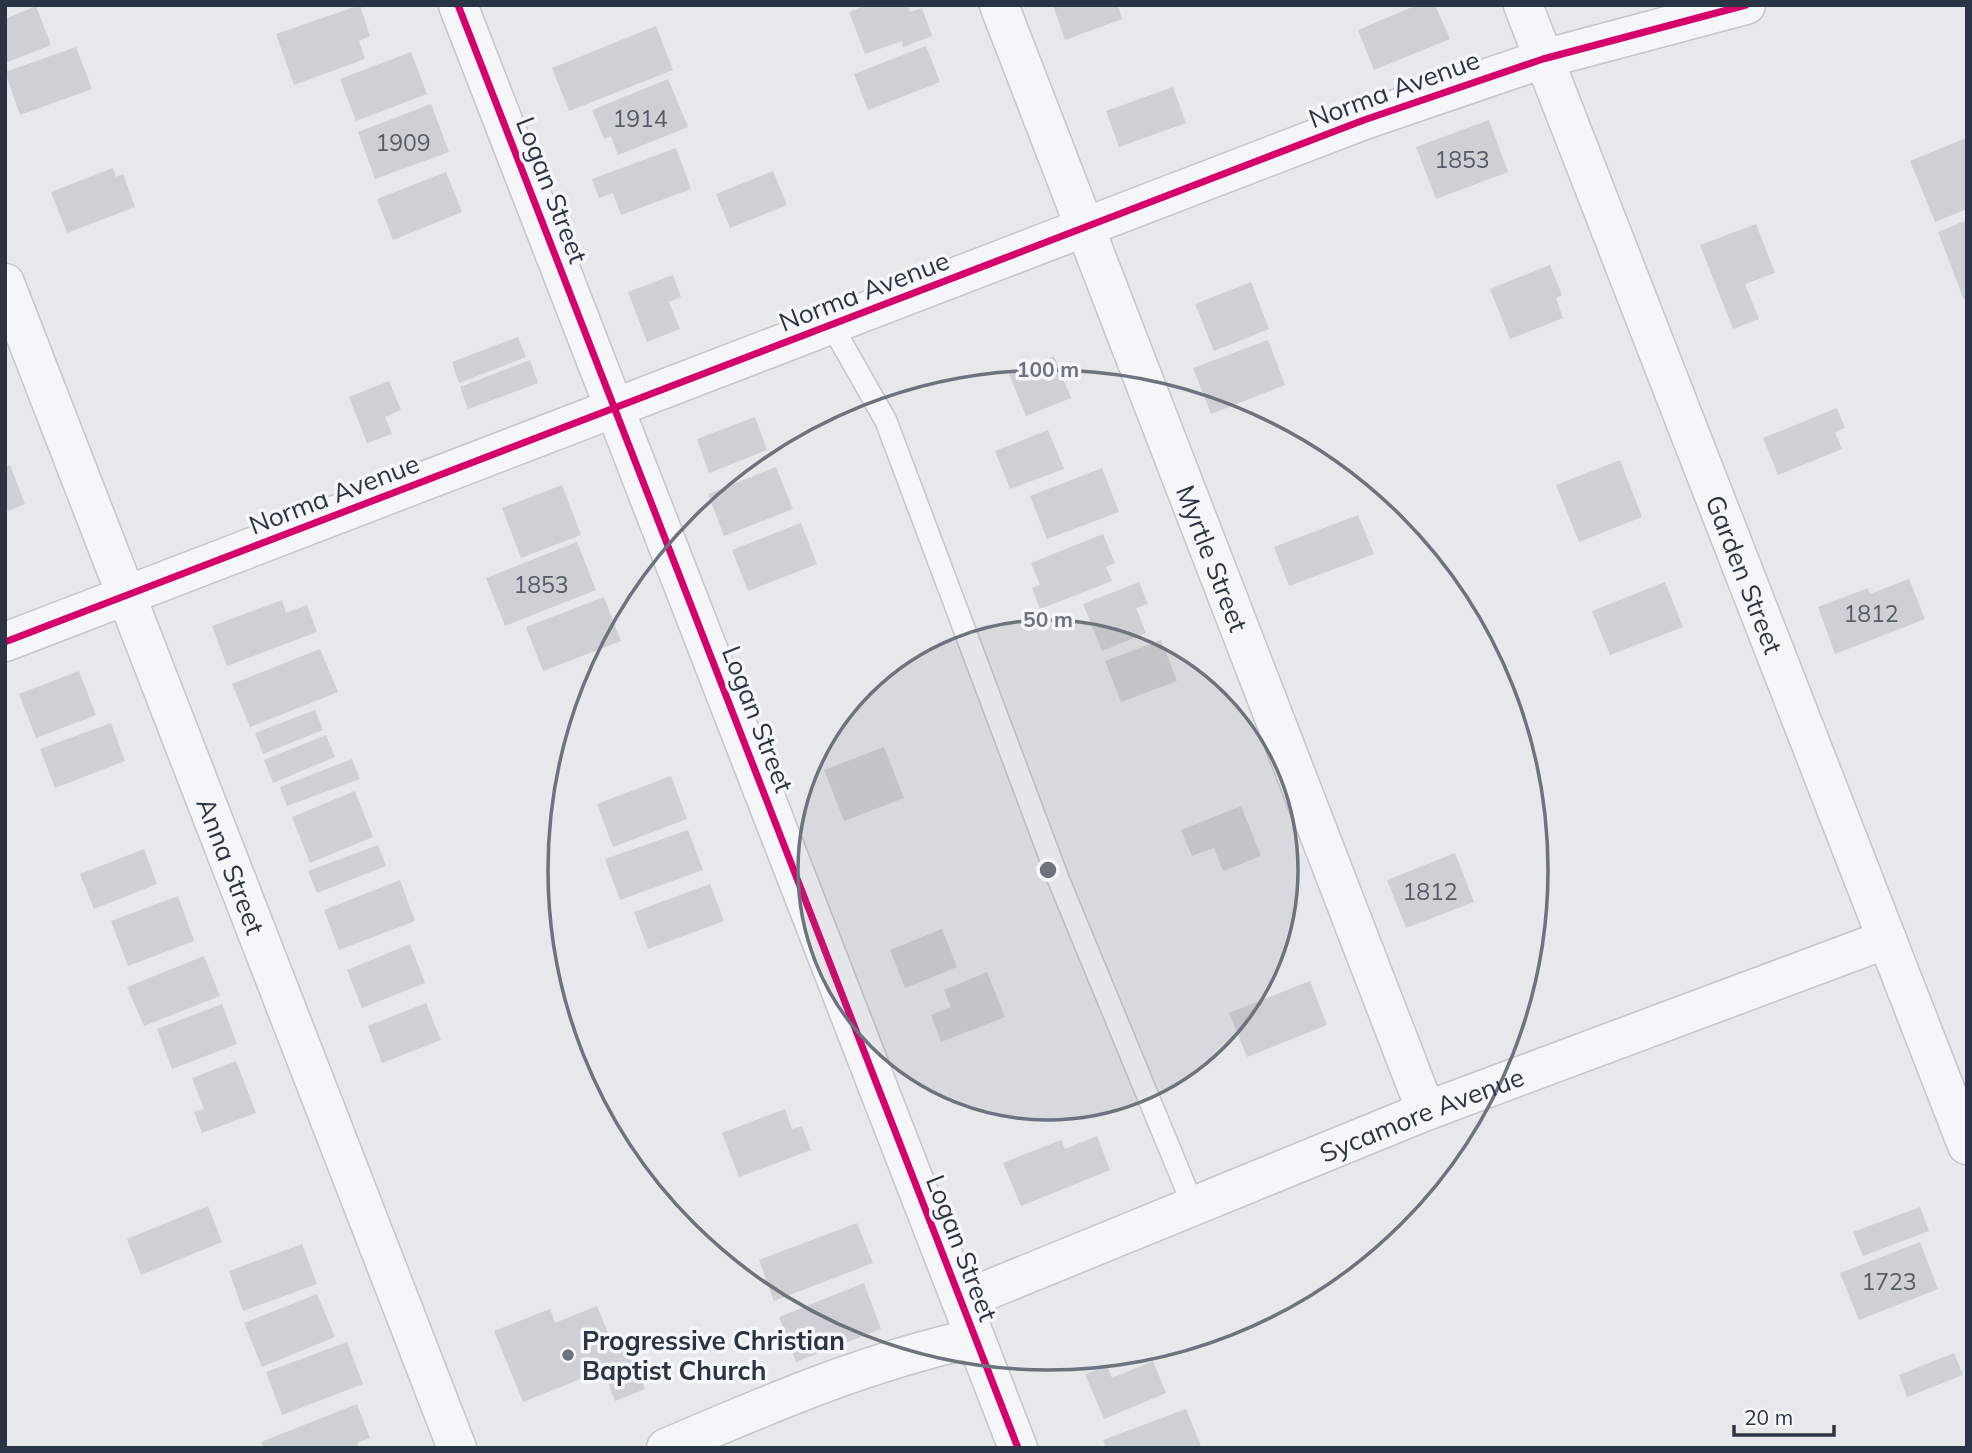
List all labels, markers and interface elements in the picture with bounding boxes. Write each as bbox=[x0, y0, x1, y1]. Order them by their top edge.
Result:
street label: Norma Avenue bbox=[1304, 43, 1484, 135]
house number: 1914 bbox=[612, 104, 668, 133]
street label: Logan Street bbox=[509, 112, 595, 268]
house number: 1909 bbox=[375, 128, 431, 157]
house number: 1853 bbox=[1434, 145, 1490, 174]
street label: Norma Avenue bbox=[774, 243, 954, 339]
text: 100 m bbox=[1017, 356, 1079, 382]
street label: Norma Avenue bbox=[244, 446, 424, 542]
street label: Myrtle Street bbox=[1169, 480, 1256, 636]
street label: Garden Street bbox=[1699, 490, 1791, 658]
house number: 1853 bbox=[513, 570, 569, 599]
house number: 1812 bbox=[1843, 599, 1899, 628]
text: 50 m bbox=[1023, 606, 1073, 632]
street label: Logan Street bbox=[715, 641, 801, 797]
street label: Anna Street bbox=[190, 793, 272, 939]
centre of rings bbox=[1036, 858, 1060, 882]
house number: 1812 bbox=[1402, 877, 1458, 906]
street label: Sycamore Avenue bbox=[1315, 1060, 1528, 1169]
street label: Logan Street bbox=[919, 1170, 1005, 1326]
house number: 1723 bbox=[1861, 1267, 1917, 1296]
place label: Progressive Christian Baptist Church bbox=[582, 1324, 845, 1387]
marker: Progressive Christian Baptist Church bbox=[560, 1347, 576, 1363]
scale bar bbox=[1734, 1394, 1834, 1438]
text: 20 m bbox=[1744, 1404, 1793, 1430]

